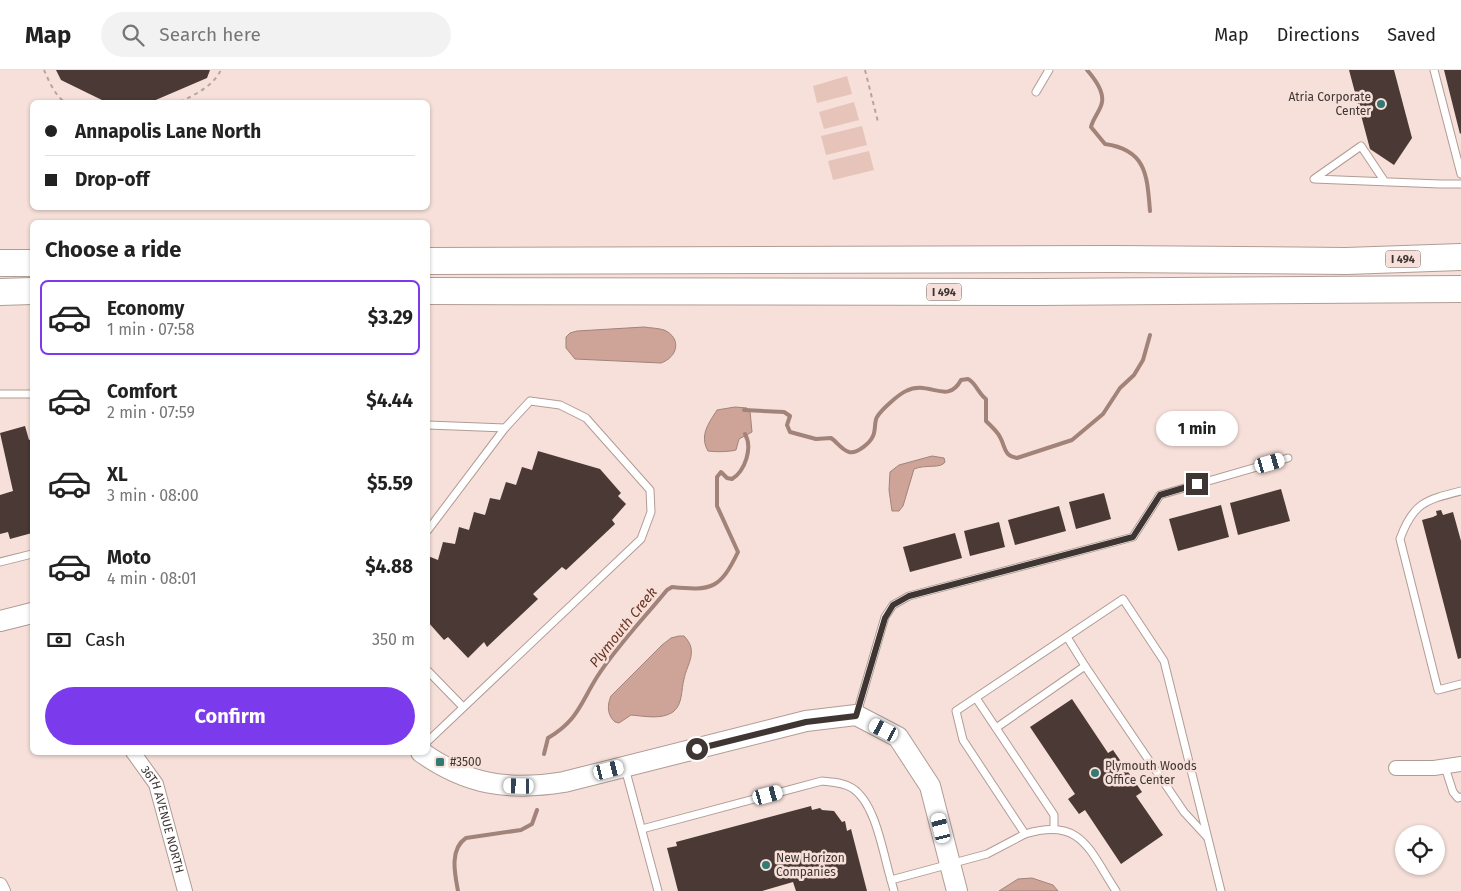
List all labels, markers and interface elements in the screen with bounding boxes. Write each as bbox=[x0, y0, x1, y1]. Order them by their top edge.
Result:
search box bbox=[101, 12, 451, 57]
text: Map bbox=[25, 21, 71, 49]
icon: search bbox=[119, 21, 147, 49]
text: Search here bbox=[159, 23, 261, 46]
text: Map bbox=[1214, 24, 1249, 46]
text: Directions bbox=[1277, 24, 1359, 46]
text: Saved bbox=[1387, 24, 1436, 46]
place label: Atria Corporate Center bbox=[1288, 90, 1371, 118]
marker: Atria Corporate Center bbox=[1375, 98, 1387, 110]
text: Annapolis Lane North bbox=[75, 120, 261, 143]
text: Drop-off bbox=[75, 168, 149, 191]
text: Choose a ride bbox=[45, 236, 181, 263]
road number: I 494 bbox=[1386, 250, 1420, 268]
road number: I 494 bbox=[926, 283, 962, 300]
icon: car bbox=[47, 295, 92, 340]
text: Economy bbox=[107, 297, 184, 320]
text: $3.29 bbox=[368, 306, 413, 329]
text: 1 min · 07:58 bbox=[107, 320, 195, 339]
icon: car bbox=[47, 378, 92, 423]
text: Comfort bbox=[107, 380, 177, 403]
text: $4.44 bbox=[366, 389, 413, 412]
text: 2 min · 07:59 bbox=[107, 403, 195, 422]
callout: 1 min bbox=[1156, 412, 1238, 446]
text: 1 min bbox=[1178, 419, 1216, 438]
car bbox=[1253, 452, 1286, 474]
icon: car bbox=[47, 461, 92, 506]
text: XL bbox=[107, 463, 128, 486]
text: $5.59 bbox=[367, 472, 413, 495]
route end bbox=[1186, 473, 1208, 495]
text: 3 min · 08:00 bbox=[107, 486, 199, 505]
icon: car bbox=[47, 544, 92, 589]
text: Moto bbox=[107, 546, 151, 569]
text: $4.88 bbox=[365, 555, 413, 578]
text: 4 min · 08:01 bbox=[107, 569, 197, 588]
water label: Plymouth Creek bbox=[586, 584, 661, 671]
icon: cash bbox=[45, 626, 73, 654]
text: Cash bbox=[85, 628, 126, 651]
text: 350 m bbox=[372, 630, 415, 649]
button: Confirm bbox=[45, 687, 415, 745]
car bbox=[867, 717, 900, 743]
route start bbox=[686, 738, 708, 760]
place label: #3500 bbox=[450, 755, 482, 769]
marker: #3500 bbox=[434, 756, 446, 768]
car bbox=[592, 759, 625, 781]
place label: Plymouth Woods Office Center bbox=[1105, 759, 1197, 787]
street label: 36TH AVENUE NORTH bbox=[138, 763, 187, 875]
marker: Plymouth Woods Office Center bbox=[1089, 767, 1101, 779]
car bbox=[503, 778, 534, 794]
car bbox=[751, 784, 784, 806]
car bbox=[930, 812, 951, 844]
map controls bbox=[1395, 825, 1445, 875]
button: locate bbox=[1395, 825, 1445, 875]
place label: New Horizon Companies bbox=[776, 851, 845, 879]
marker: New Horizon Companies bbox=[760, 859, 772, 871]

